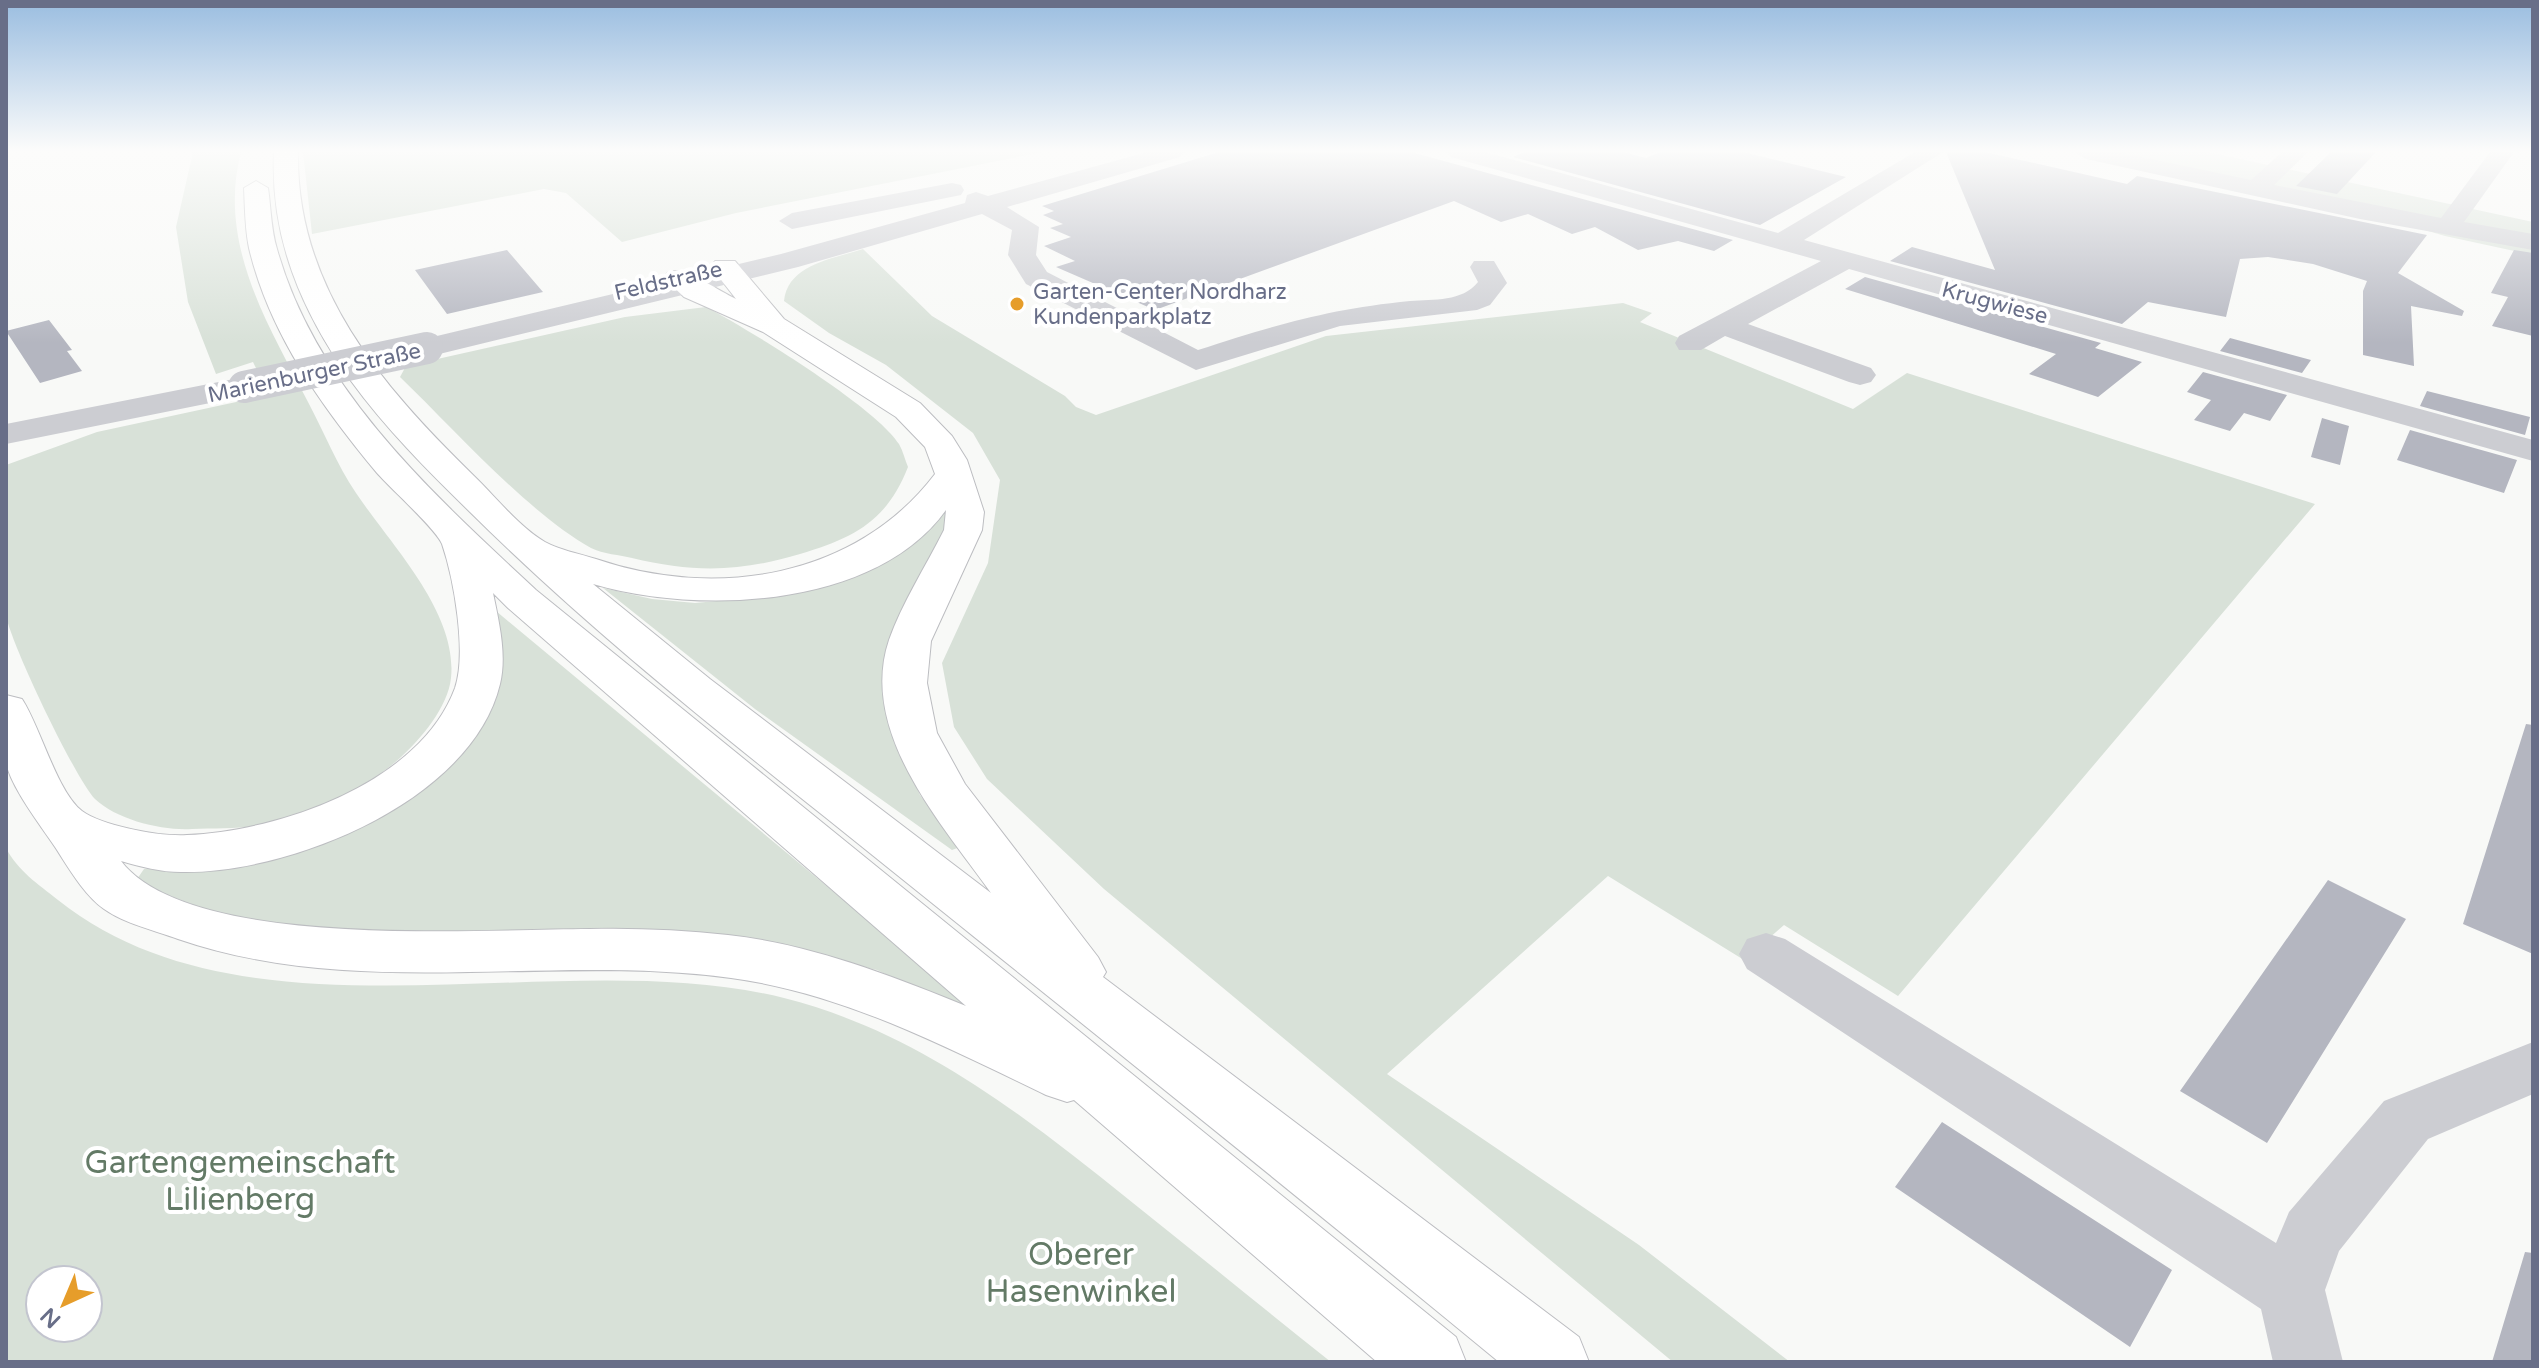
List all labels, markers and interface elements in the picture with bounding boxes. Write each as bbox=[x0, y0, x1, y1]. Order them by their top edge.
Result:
street label: Feldstraße bbox=[612, 256, 725, 306]
street label: Krugwiese bbox=[1939, 276, 2051, 330]
place label: Garten-Center Nordharz Kundenparkplatz bbox=[1033, 279, 1287, 330]
marker: Garten-Center Nordharz Kundenparkplatz bbox=[1008, 295, 1026, 313]
street label: Marienburger Straße bbox=[205, 338, 423, 408]
park label: Gartengemeinschaft Lilienberg bbox=[85, 1144, 395, 1219]
park label: Oberer Hasenwinkel bbox=[986, 1236, 1176, 1311]
north arrow bbox=[24, 1264, 104, 1344]
text: N bbox=[35, 1302, 66, 1333]

